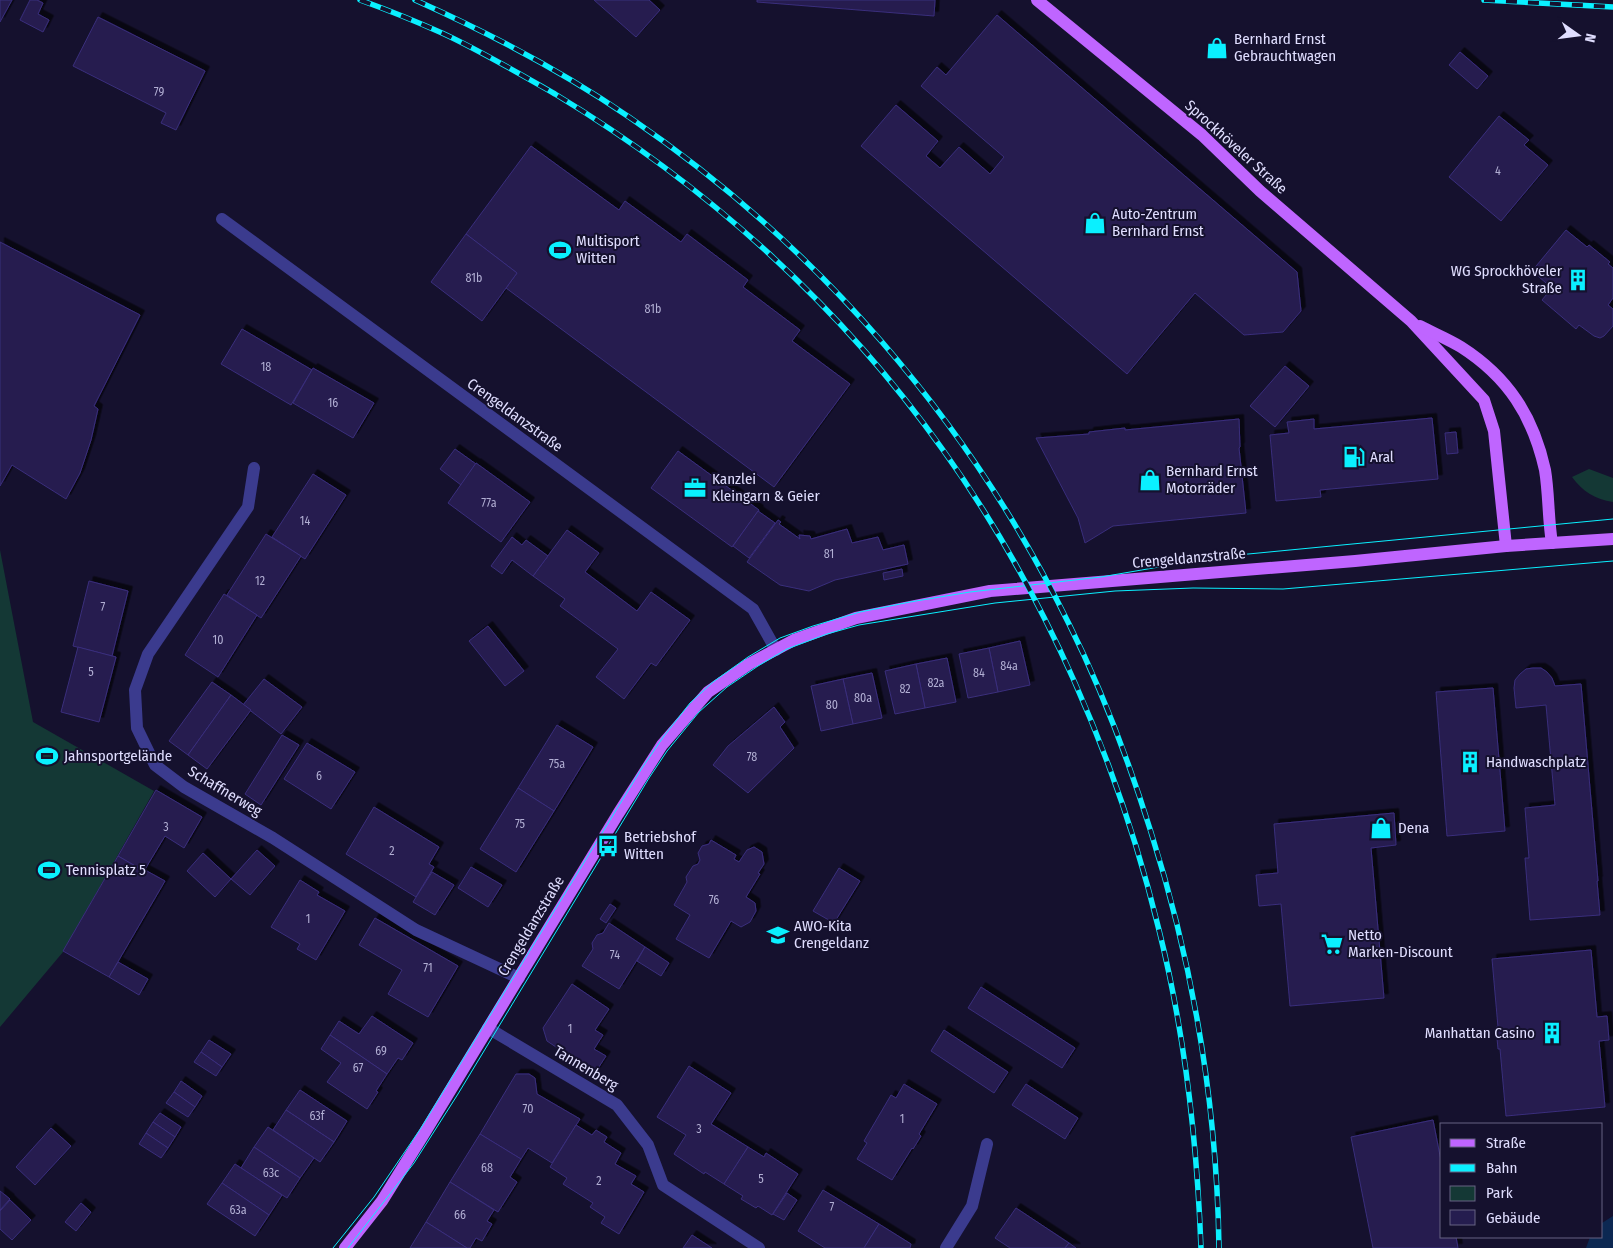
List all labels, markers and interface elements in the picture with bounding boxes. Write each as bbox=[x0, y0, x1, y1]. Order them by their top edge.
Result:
north arrow bbox=[1553, 10, 1603, 60]
place label: Bernhard Ernst Gebrauchtwagen bbox=[1234, 30, 1336, 65]
text: N bbox=[1581, 32, 1599, 44]
shop icon: Bernhard Ernst Gebrauchtwagen bbox=[1204, 35, 1230, 61]
house number: 79 bbox=[154, 85, 164, 99]
street label: Sprockhöveler Straße bbox=[1181, 96, 1291, 198]
house number: 4 bbox=[1495, 164, 1501, 178]
place label: Auto-Zentrum Bernhard Ernst bbox=[1112, 205, 1204, 240]
shop icon: Auto-Zentrum Bernhard Ernst bbox=[1082, 210, 1108, 236]
place label: Multisport Witten bbox=[576, 232, 640, 267]
sports icon: Multisport Witten bbox=[547, 237, 573, 263]
place label: WG Sprockhöveler Straße bbox=[1451, 262, 1563, 297]
building icon: WG Sprockhöveler Straße bbox=[1565, 267, 1591, 293]
house number: 81b bbox=[466, 271, 482, 285]
house number: 81b bbox=[645, 302, 661, 316]
house number: 18 bbox=[261, 360, 271, 374]
street label: Crengeldanzstraße bbox=[464, 374, 566, 456]
house number: 16 bbox=[328, 396, 338, 410]
fuel station icon: Aral bbox=[1341, 444, 1367, 470]
place label: Aral bbox=[1370, 448, 1394, 466]
place label: Bernhard Ernst Motorräder bbox=[1166, 462, 1258, 497]
shop icon: Bernhard Ernst Motorräder bbox=[1137, 467, 1163, 493]
place label: Kanzlei Kleingarn & Geier bbox=[712, 470, 820, 505]
office icon: Kanzlei Kleingarn & Geier bbox=[682, 475, 708, 501]
house number: 77a bbox=[481, 496, 497, 510]
house number: 14 bbox=[300, 514, 310, 528]
street label: Crengeldanzstraße bbox=[1132, 544, 1246, 572]
house number: 81 bbox=[824, 547, 834, 561]
house number: 12 bbox=[255, 574, 265, 588]
house number: 7 bbox=[101, 600, 106, 614]
house number: 10 bbox=[213, 633, 223, 647]
house number: 84a bbox=[1000, 659, 1018, 673]
house number: 5 bbox=[88, 665, 94, 679]
house number: 84 bbox=[973, 666, 985, 680]
house number: 82a bbox=[928, 676, 945, 690]
house number: 82 bbox=[899, 682, 911, 696]
house number: 80a bbox=[854, 691, 872, 705]
house number: 80 bbox=[826, 698, 838, 712]
sports icon: Jahnsportgelände bbox=[34, 743, 60, 769]
place label: Jahnsportgelände bbox=[64, 747, 172, 765]
building icon: Handwaschplatz bbox=[1457, 749, 1483, 775]
house number: 78 bbox=[747, 750, 757, 764]
place label: Handwaschplatz bbox=[1486, 753, 1586, 771]
house number: 75a bbox=[549, 757, 565, 771]
street label: Schaffnerweg bbox=[185, 762, 265, 820]
house number: 6 bbox=[316, 769, 322, 783]
shop icon: Dena bbox=[1368, 815, 1394, 841]
house number: 75 bbox=[515, 817, 526, 831]
place label: Dena bbox=[1398, 819, 1429, 837]
house number: 3 bbox=[163, 820, 169, 834]
place label: Betriebshof Witten bbox=[624, 828, 697, 863]
bus stop icon: Betriebshof Witten bbox=[595, 833, 621, 859]
house number: 2 bbox=[389, 844, 395, 858]
sports icon: Tennisplatz 5 bbox=[36, 857, 62, 883]
place label: Tennisplatz 5 bbox=[66, 861, 146, 879]
street label: Crengeldanzstraße bbox=[494, 873, 568, 979]
house number: 76 bbox=[709, 893, 719, 907]
house number: 1 bbox=[306, 912, 310, 926]
place label: AWO-Kita Crengeldanz bbox=[794, 917, 869, 952]
school or university icon: AWO-Kita Crengeldanz bbox=[765, 922, 791, 948]
place label: Netto Marken-Discount bbox=[1348, 926, 1453, 961]
supermarket icon: Netto Marken-Discount bbox=[1319, 931, 1345, 957]
house number: 74 bbox=[610, 948, 620, 962]
house number: 71 bbox=[423, 961, 433, 975]
building icon: Manhattan Casino bbox=[1539, 1020, 1565, 1046]
house number: 1 bbox=[568, 1022, 572, 1036]
place label: Manhattan Casino bbox=[1425, 1024, 1535, 1042]
street label: Tannenberg bbox=[550, 1042, 622, 1094]
house number: 69 bbox=[375, 1044, 387, 1058]
house number: 67 bbox=[353, 1061, 363, 1075]
house number: 70 bbox=[523, 1102, 533, 1116]
house number: 63f bbox=[310, 1109, 326, 1123]
house number: 1 bbox=[900, 1112, 904, 1126]
house number: 3 bbox=[696, 1122, 702, 1136]
legend bbox=[1440, 1123, 1603, 1238]
text: Straße bbox=[1486, 1134, 1526, 1152]
text: Bahn bbox=[1486, 1159, 1517, 1177]
house number: 68 bbox=[481, 1161, 493, 1175]
house number: 63c bbox=[263, 1166, 279, 1180]
house number: 5 bbox=[758, 1172, 764, 1186]
house number: 2 bbox=[596, 1174, 602, 1188]
text: Park bbox=[1486, 1184, 1513, 1202]
house number: 7 bbox=[830, 1200, 835, 1214]
house number: 63a bbox=[229, 1203, 247, 1217]
house number: 66 bbox=[454, 1208, 466, 1222]
text: Gebäude bbox=[1486, 1209, 1541, 1227]

